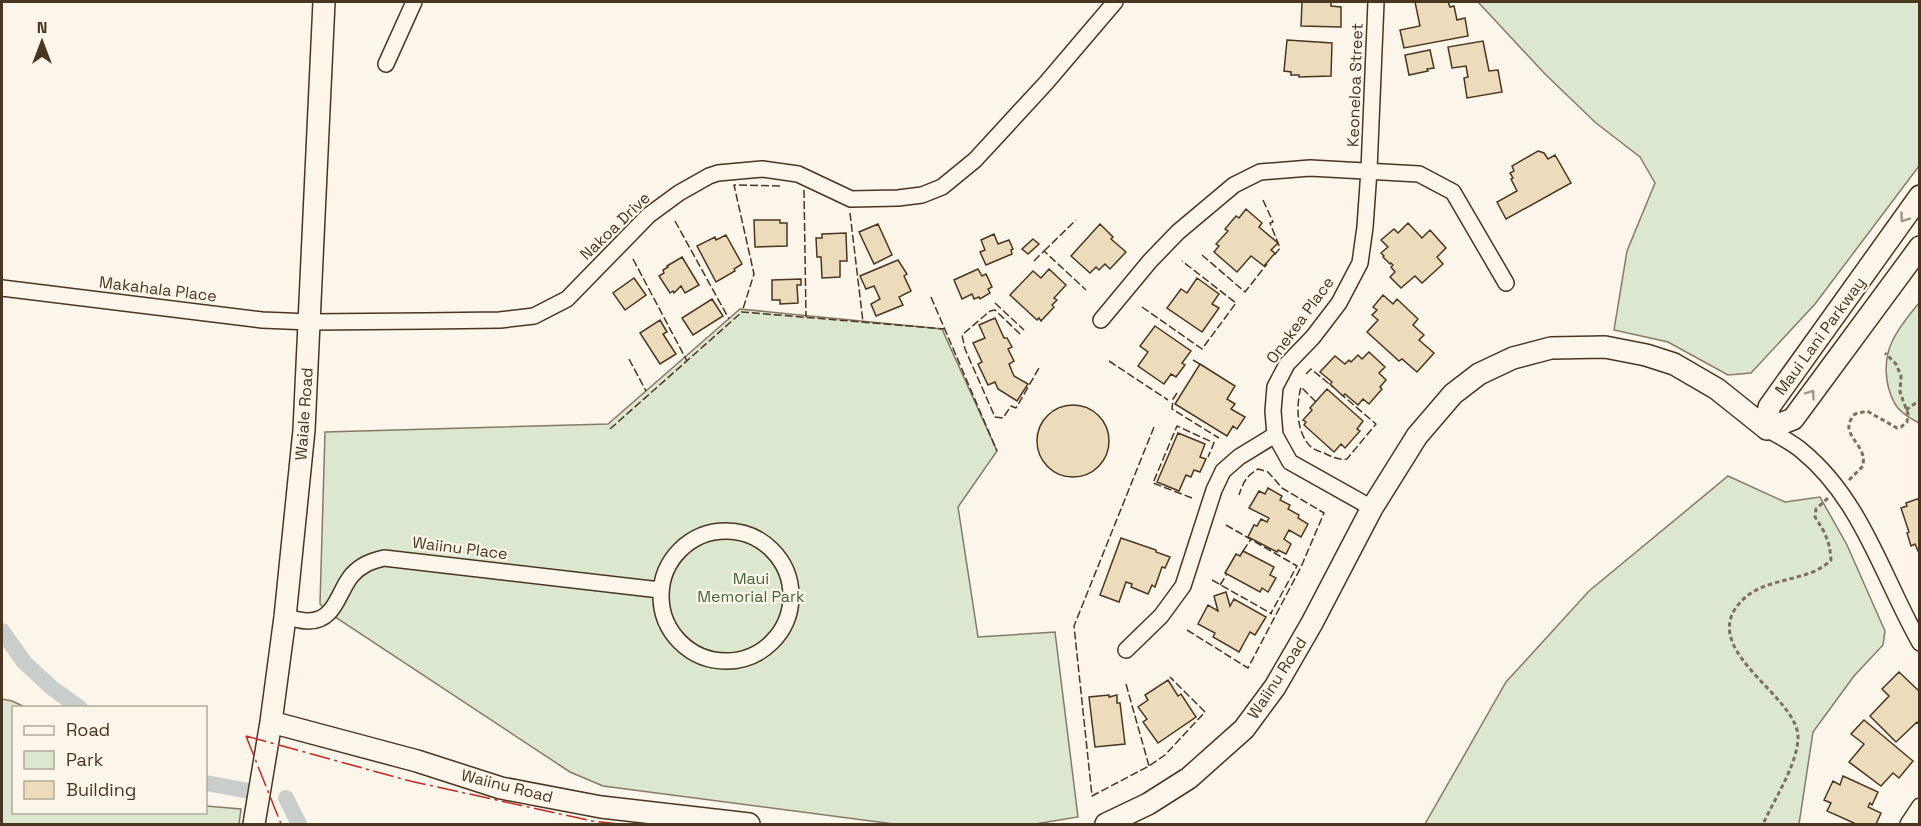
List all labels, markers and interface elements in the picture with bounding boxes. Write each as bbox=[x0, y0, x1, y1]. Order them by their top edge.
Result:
north arrow bbox=[12, 12, 72, 72]
text: N bbox=[37, 17, 47, 38]
street label: Keoneloa Street bbox=[1342, 23, 1368, 147]
street label: Nakoa Drive bbox=[575, 187, 655, 265]
one-way arrow bbox=[1900, 212, 1911, 223]
street label: Makahala Place bbox=[98, 271, 218, 307]
street label: Onekea Place bbox=[1261, 272, 1339, 368]
street label: Maui Lani Parkway bbox=[1770, 273, 1870, 399]
street label: Waiale Road bbox=[290, 367, 318, 461]
one-way arrow bbox=[1804, 390, 1815, 401]
street label: Waiinu Place bbox=[411, 532, 509, 564]
park label: Maui Memorial Park bbox=[697, 568, 805, 607]
street label: Waiinu Road bbox=[1243, 633, 1311, 723]
legend bbox=[12, 706, 207, 814]
text: Road bbox=[66, 718, 110, 741]
text: Park bbox=[66, 748, 104, 771]
street label: Waiinu Road bbox=[459, 764, 555, 808]
text: Building bbox=[66, 778, 136, 801]

